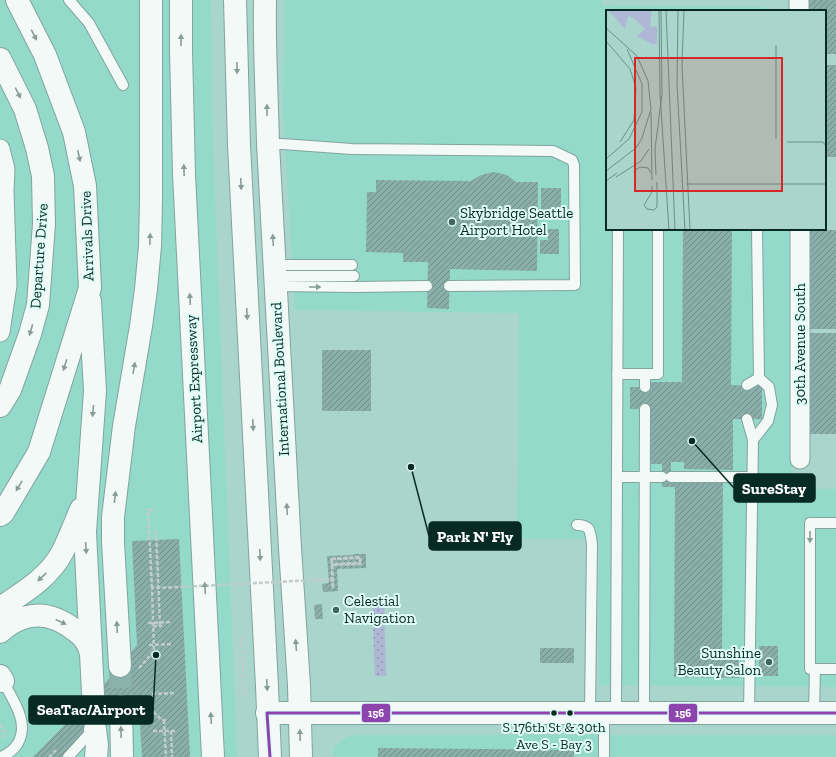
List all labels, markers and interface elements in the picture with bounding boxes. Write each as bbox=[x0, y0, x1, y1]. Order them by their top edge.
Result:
inset map bbox=[606, 10, 826, 230]
one-way arrow bbox=[31, 29, 37, 41]
one-way arrow bbox=[178, 33, 184, 46]
one-way arrow bbox=[234, 62, 240, 75]
one-way arrow bbox=[14, 88, 21, 99]
one-way arrow bbox=[264, 103, 270, 116]
one-way arrow bbox=[77, 150, 83, 162]
one-way arrow bbox=[181, 163, 187, 176]
one-way arrow bbox=[237, 178, 244, 190]
street label: Arrivals Drive bbox=[76, 190, 98, 282]
street label: Departure Drive bbox=[26, 203, 52, 309]
place label: Skybridge Seattle Airport Hotel bbox=[460, 204, 573, 239]
marker: Skybridge Seattle Airport Hotel bbox=[447, 217, 457, 227]
one-way arrow bbox=[147, 232, 153, 245]
one-way arrow bbox=[270, 234, 277, 246]
street label: 30th Avenue South bbox=[791, 283, 809, 405]
one-way arrow bbox=[309, 284, 322, 290]
one-way arrow bbox=[187, 293, 194, 305]
street label: International Boulevard bbox=[267, 301, 293, 456]
one-way arrow bbox=[244, 308, 251, 320]
street label: Airport Expressway bbox=[182, 314, 206, 444]
one-way arrow bbox=[28, 324, 34, 336]
one-way arrow bbox=[62, 360, 68, 372]
one-way arrow bbox=[131, 362, 137, 374]
one-way arrow bbox=[90, 405, 97, 417]
one-way arrow bbox=[250, 419, 257, 431]
callout: SureStay bbox=[734, 474, 815, 502]
text: SureStay bbox=[742, 479, 807, 498]
one-way arrow bbox=[15, 481, 23, 491]
one-way arrow bbox=[112, 491, 118, 503]
one-way arrow bbox=[284, 503, 291, 515]
callout: Park N' Fly bbox=[429, 522, 521, 550]
text: Park N' Fly bbox=[437, 527, 514, 546]
one-way arrow bbox=[807, 531, 813, 544]
one-way arrow bbox=[82, 542, 89, 554]
one-way arrow bbox=[256, 549, 263, 561]
one-way arrow bbox=[37, 572, 47, 582]
one-way arrow bbox=[201, 582, 208, 594]
place label: Celestial Navigation bbox=[344, 592, 415, 627]
marker: Celestial Navigation bbox=[331, 605, 341, 615]
one-way arrow bbox=[55, 619, 67, 625]
one-way arrow bbox=[114, 621, 121, 633]
one-way arrow bbox=[293, 639, 300, 651]
place label: Sunshine Beauty Salon bbox=[677, 644, 761, 679]
marker: Sunshine Beauty Salon bbox=[764, 657, 774, 667]
one-way arrow bbox=[263, 679, 270, 691]
callout: SeaTac/Airport bbox=[29, 696, 153, 724]
text: SeaTac/Airport bbox=[37, 700, 146, 719]
line badge: 156 bbox=[361, 703, 391, 723]
line badge: 156 bbox=[668, 703, 698, 723]
text: 156 bbox=[368, 707, 384, 720]
text: 156 bbox=[675, 707, 691, 720]
marker: S 176th St & 30th Ave S - Bay 3 bbox=[549, 708, 559, 718]
unlabelled marker bbox=[565, 708, 575, 718]
one-way arrow bbox=[208, 711, 214, 724]
place label: S 176th St & 30th Ave S - Bay 3 bbox=[502, 719, 606, 753]
one-way arrow bbox=[118, 726, 125, 738]
one-way arrow bbox=[297, 729, 304, 741]

